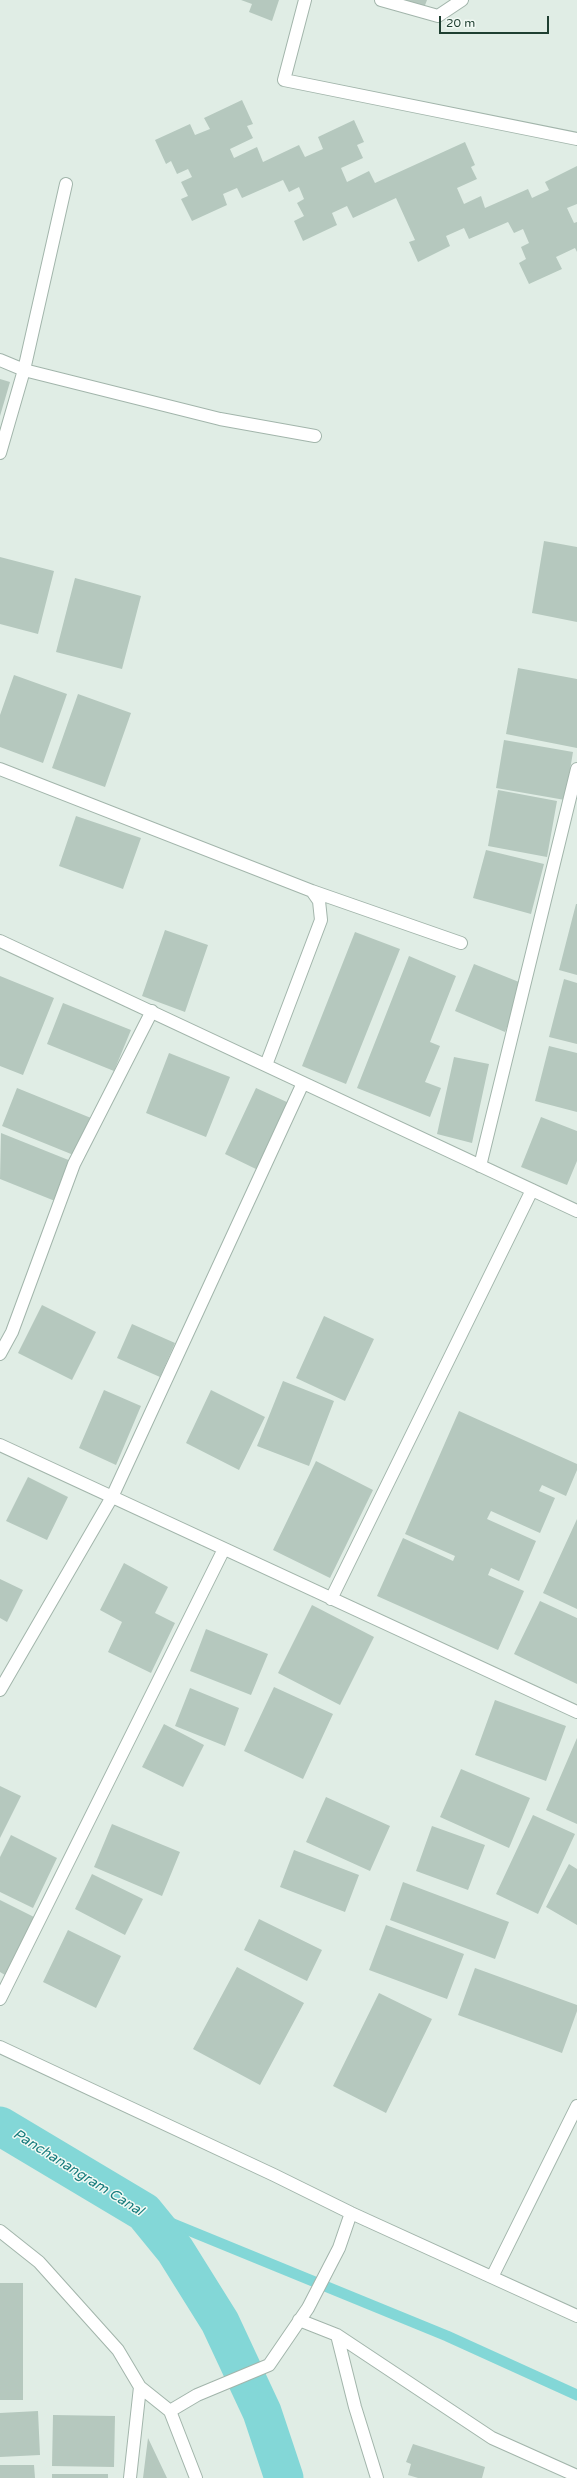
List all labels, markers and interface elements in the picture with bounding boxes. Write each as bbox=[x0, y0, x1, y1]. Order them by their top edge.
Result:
scale bar bbox=[441, 8, 551, 34]
text: 20 m bbox=[446, 16, 475, 30]
water label: Panchanangram Canal bbox=[10, 2126, 146, 2220]

